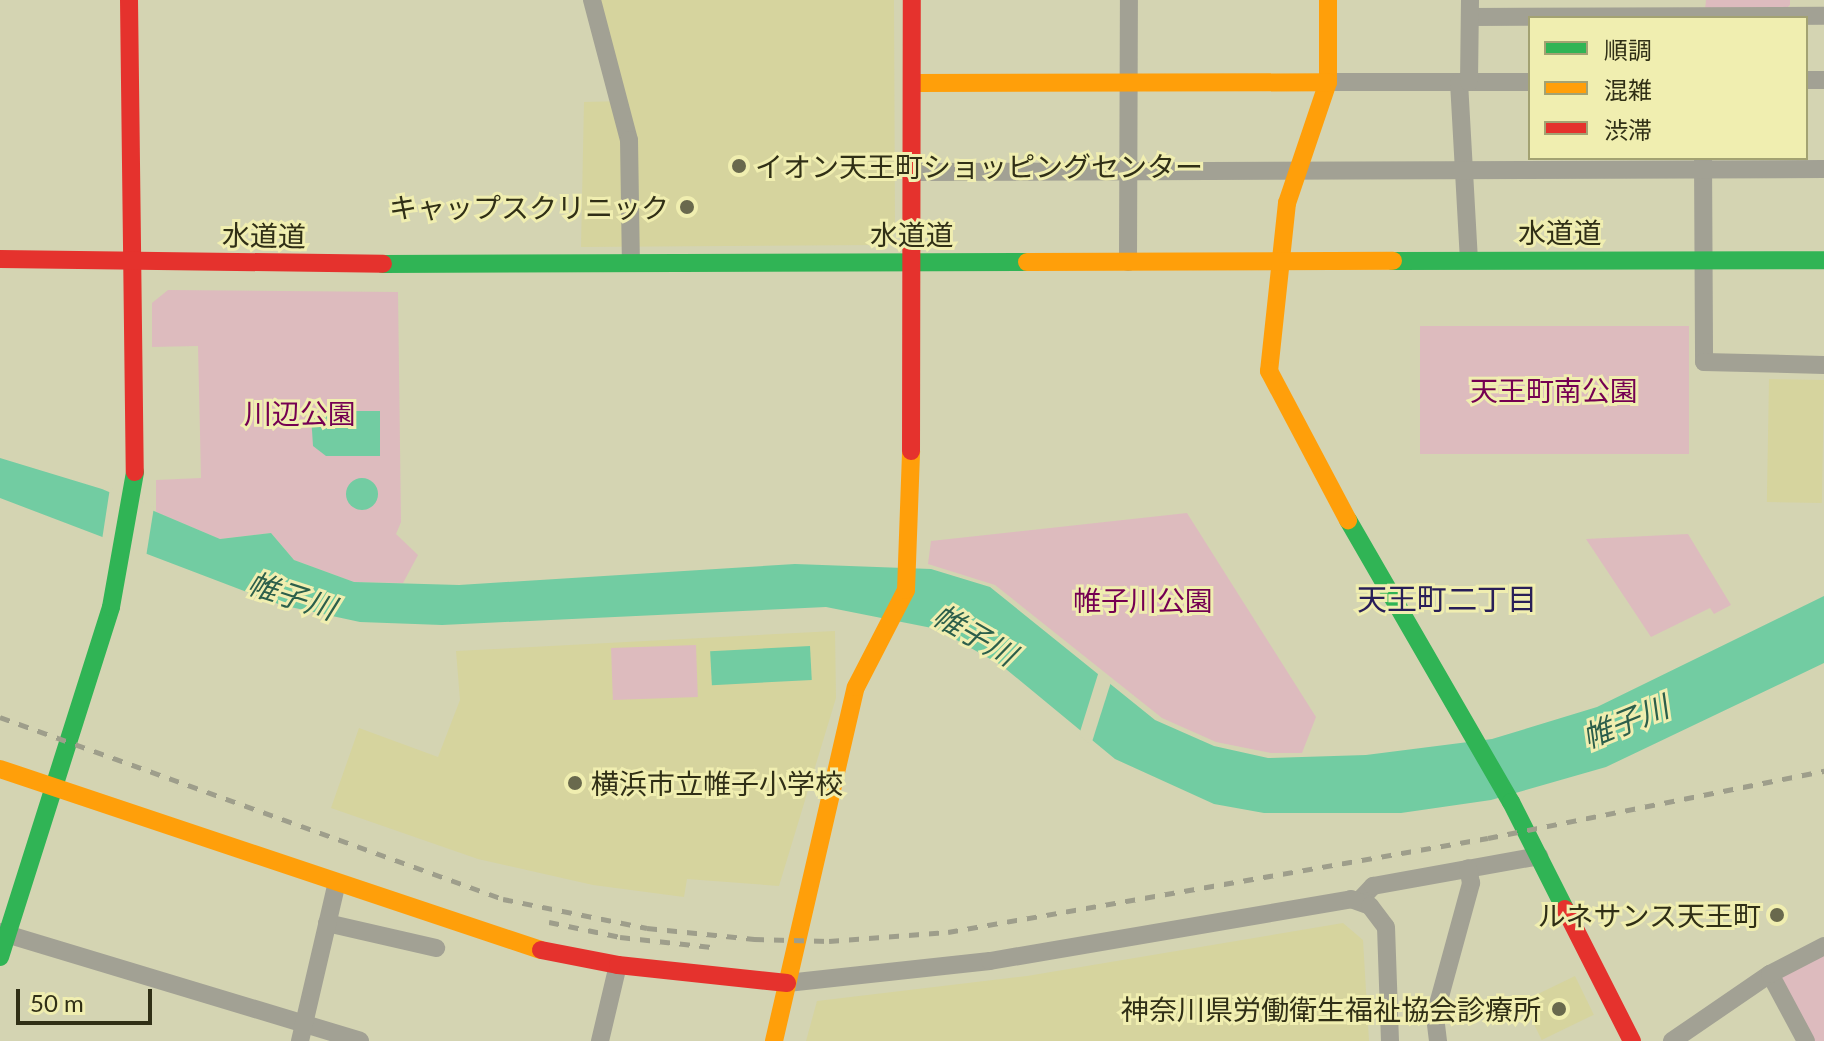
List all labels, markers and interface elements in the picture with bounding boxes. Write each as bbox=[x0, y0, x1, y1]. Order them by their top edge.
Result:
legend bbox=[1528, 16, 1808, 160]
text: 順調 bbox=[1604, 35, 1652, 64]
text: 混雑 bbox=[1604, 75, 1652, 104]
text: 渋滞 bbox=[1604, 115, 1652, 144]
place label: イオン天王町ショッピングセンター bbox=[755, 149, 1203, 183]
marker: イオン天王町ショッピングセンター bbox=[730, 157, 748, 175]
place label: キャップスクリニック bbox=[389, 190, 669, 224]
marker: キャップスクリニック bbox=[676, 196, 698, 218]
street label: 水道道 bbox=[1518, 215, 1602, 249]
street label: 水道道 bbox=[222, 217, 306, 253]
street label: 水道道 bbox=[870, 217, 954, 251]
park label: 天王町南公園 bbox=[1470, 373, 1638, 407]
park label: 川辺公園 bbox=[244, 396, 356, 430]
water label: 帷子川 bbox=[244, 564, 340, 626]
district label: 天王町二丁目 bbox=[1357, 580, 1537, 616]
park label: 帷子川公園 bbox=[1073, 583, 1213, 617]
water label: 帷子川 bbox=[927, 596, 1023, 672]
water label: 帷子川 bbox=[1577, 687, 1673, 755]
place label: 横浜市立帷子小学校 bbox=[591, 766, 843, 800]
marker: 横浜市立帷子小学校 bbox=[566, 774, 584, 792]
place label: ルネサンス天王町 bbox=[1537, 898, 1761, 932]
marker: ルネサンス天王町 bbox=[1768, 906, 1786, 924]
scale bar bbox=[20, 973, 156, 1023]
text: 50 m bbox=[30, 988, 84, 1017]
place label: 神奈川県労働衛生福祉協会診療所 bbox=[1121, 992, 1541, 1026]
marker: 神奈川県労働衛生福祉協会診療所 bbox=[1548, 998, 1570, 1020]

